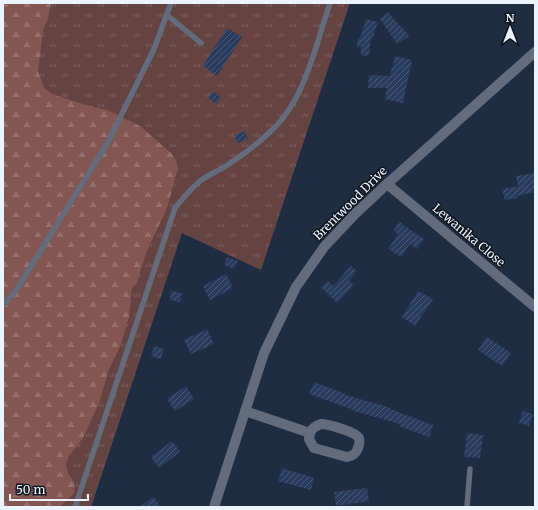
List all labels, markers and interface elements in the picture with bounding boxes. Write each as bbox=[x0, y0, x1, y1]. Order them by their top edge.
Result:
north arrow bbox=[490, 8, 530, 48]
text: N bbox=[506, 11, 515, 25]
street label: Brentwood Drive bbox=[310, 163, 390, 243]
street label: Lewanika Close bbox=[430, 200, 508, 270]
scale bar bbox=[10, 476, 88, 502]
text: 50 m bbox=[16, 482, 45, 497]

